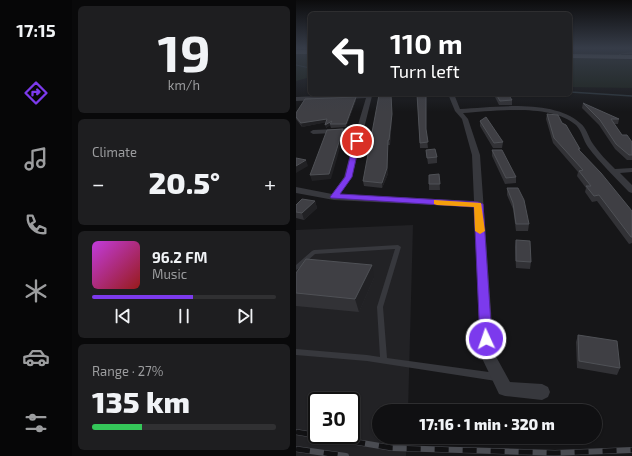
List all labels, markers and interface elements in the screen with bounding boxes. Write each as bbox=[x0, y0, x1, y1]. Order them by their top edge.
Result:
text: 17:15 bbox=[16, 19, 56, 41]
text: 19 bbox=[157, 20, 211, 82]
text: 110 m bbox=[390, 26, 463, 60]
icon: left bbox=[324, 28, 376, 80]
text: Turn left bbox=[390, 60, 460, 82]
text: km/h bbox=[168, 77, 200, 93]
icon: directions bbox=[22, 79, 50, 107]
pin bbox=[340, 124, 374, 158]
icon: arrive bbox=[346, 130, 368, 152]
text: Climate bbox=[92, 144, 137, 160]
icon: music bbox=[22, 145, 50, 173]
text: 20.5° bbox=[149, 164, 220, 200]
text: − bbox=[92, 170, 105, 196]
text: + bbox=[264, 170, 276, 196]
icon: phone bbox=[22, 211, 50, 239]
text: 96.2 FM bbox=[152, 248, 207, 266]
text: Music bbox=[152, 266, 187, 282]
icon: climate bbox=[22, 277, 50, 305]
icon: previous bbox=[112, 305, 134, 327]
icon: pause bbox=[173, 305, 195, 327]
icon: next bbox=[234, 305, 256, 327]
position arrow bbox=[465, 318, 507, 360]
icon: car bbox=[22, 343, 50, 371]
text: Range · 27% bbox=[92, 363, 163, 379]
text: 135 km bbox=[92, 383, 190, 419]
speed limit sign: 30 bbox=[308, 392, 360, 444]
icon: filters bbox=[22, 409, 50, 437]
text: 17:16 · 1 min · 320 m bbox=[419, 415, 555, 433]

